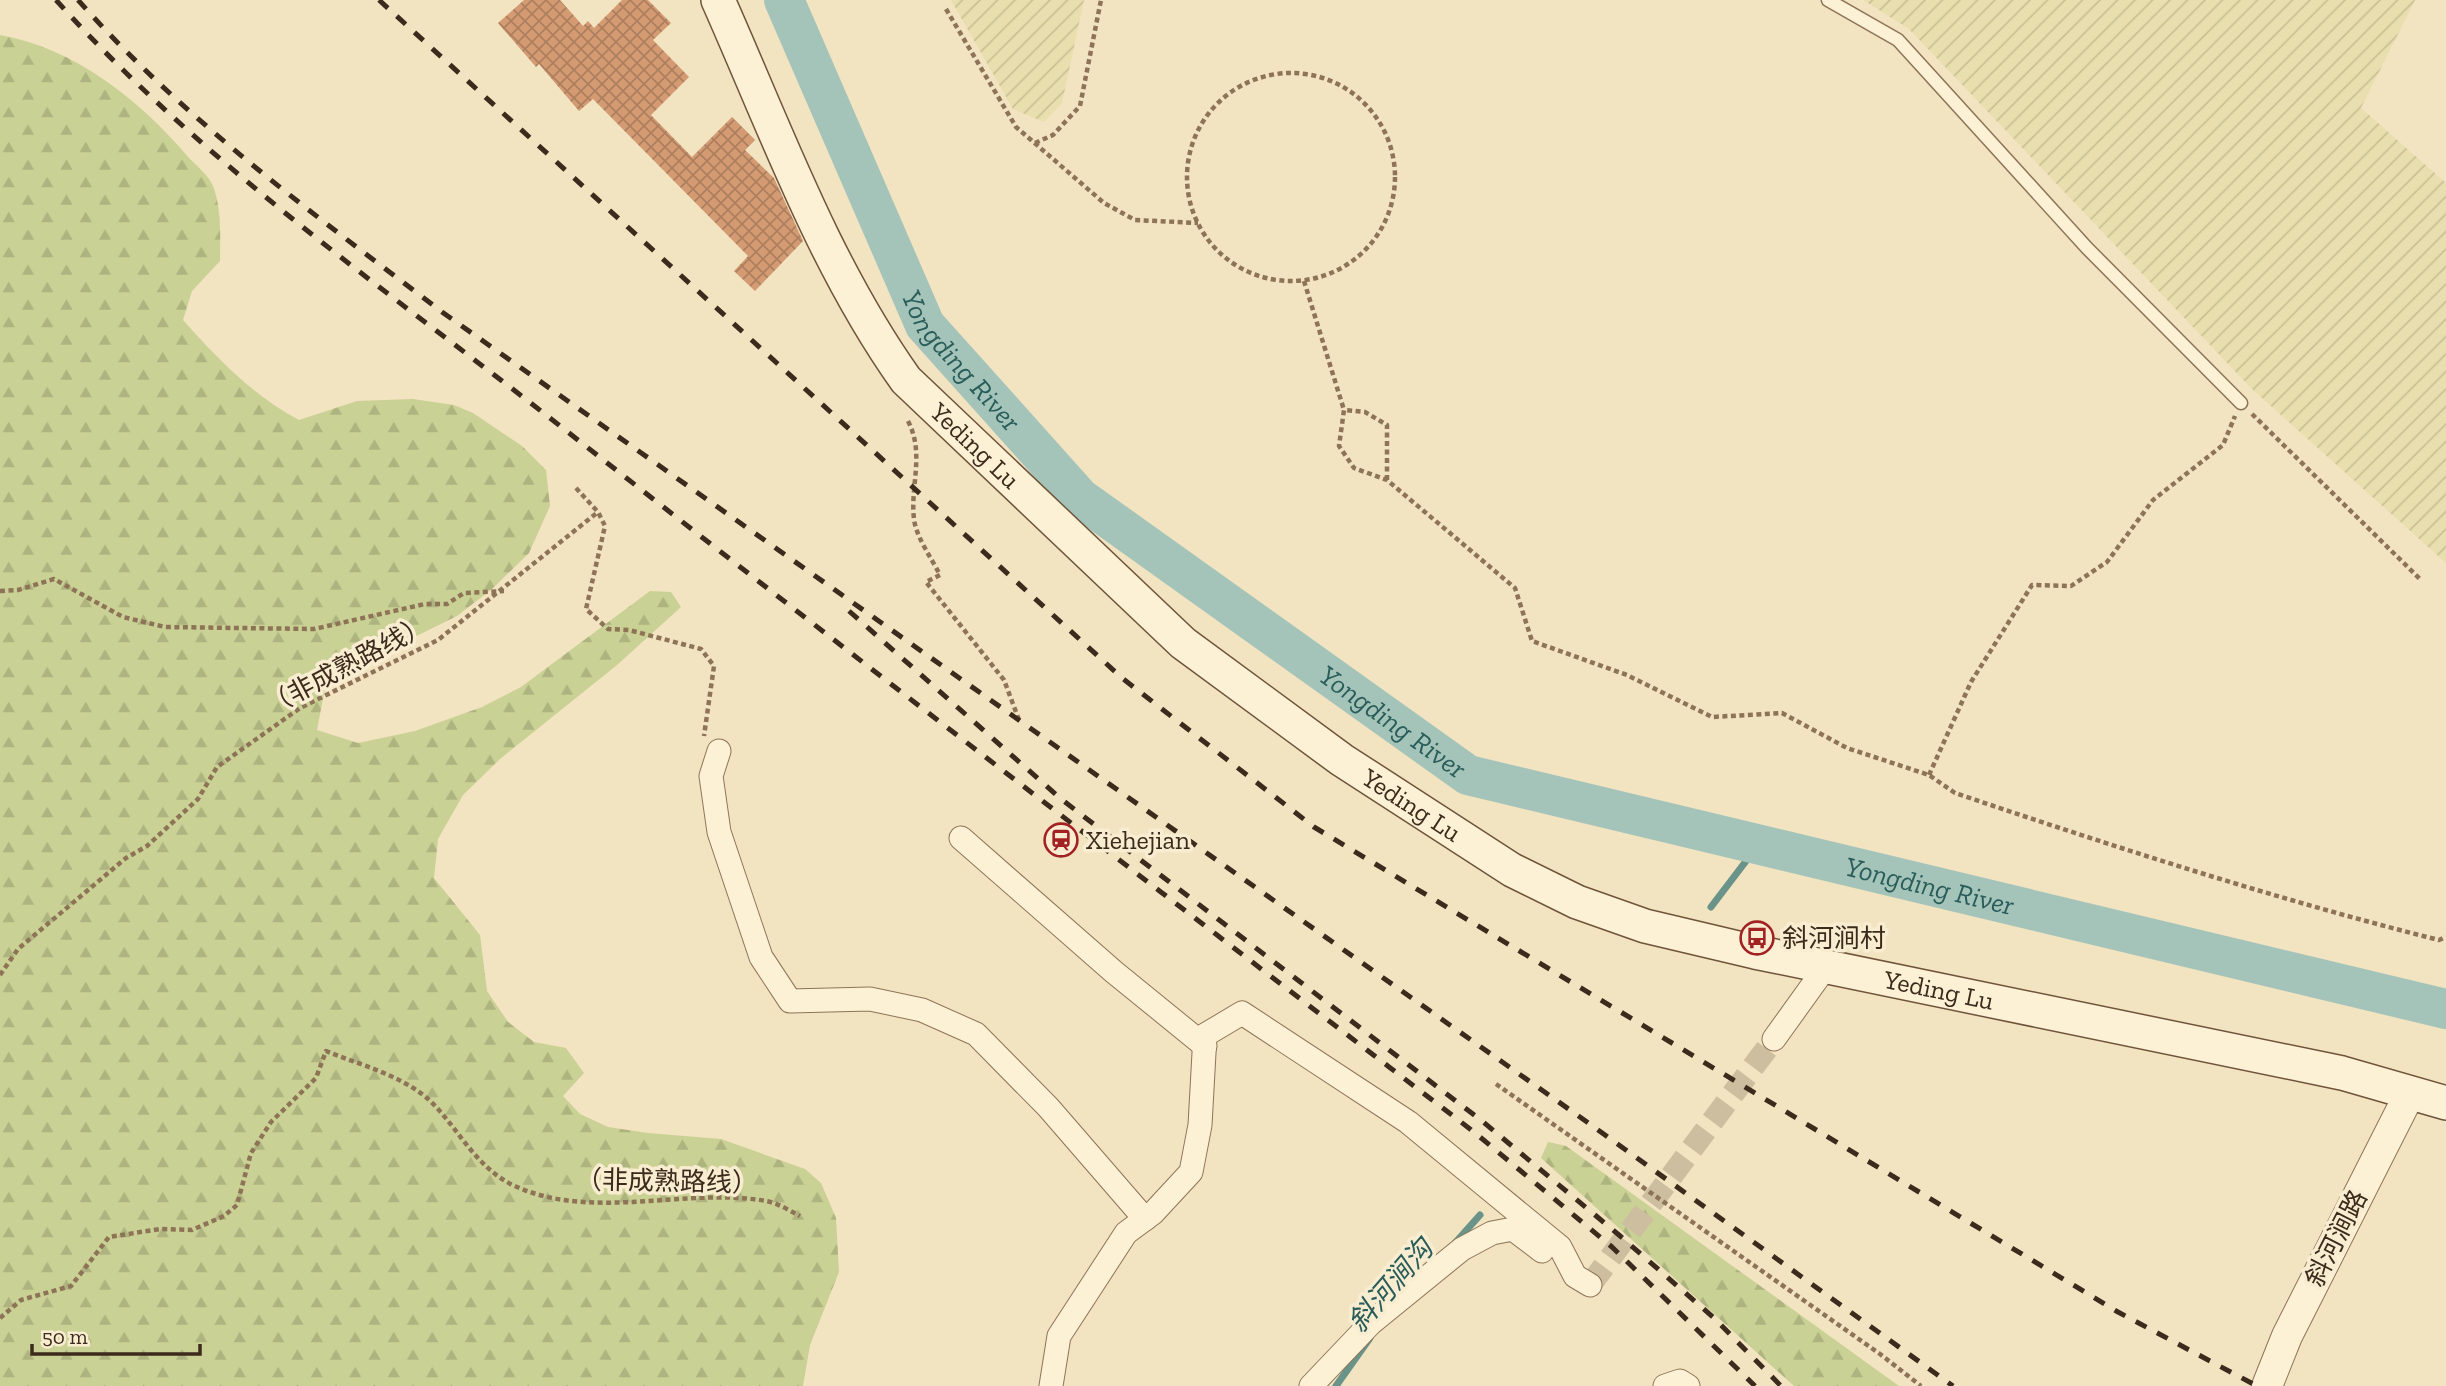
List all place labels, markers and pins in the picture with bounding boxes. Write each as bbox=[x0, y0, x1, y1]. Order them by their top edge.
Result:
station icon: Xiehejian bbox=[1042, 821, 1080, 859]
place label: Xiehejian bbox=[1086, 824, 1190, 856]
bus stop icon: 斜河涧村 bbox=[1738, 919, 1776, 957]
place label: 斜河涧村 bbox=[1782, 922, 1886, 954]

